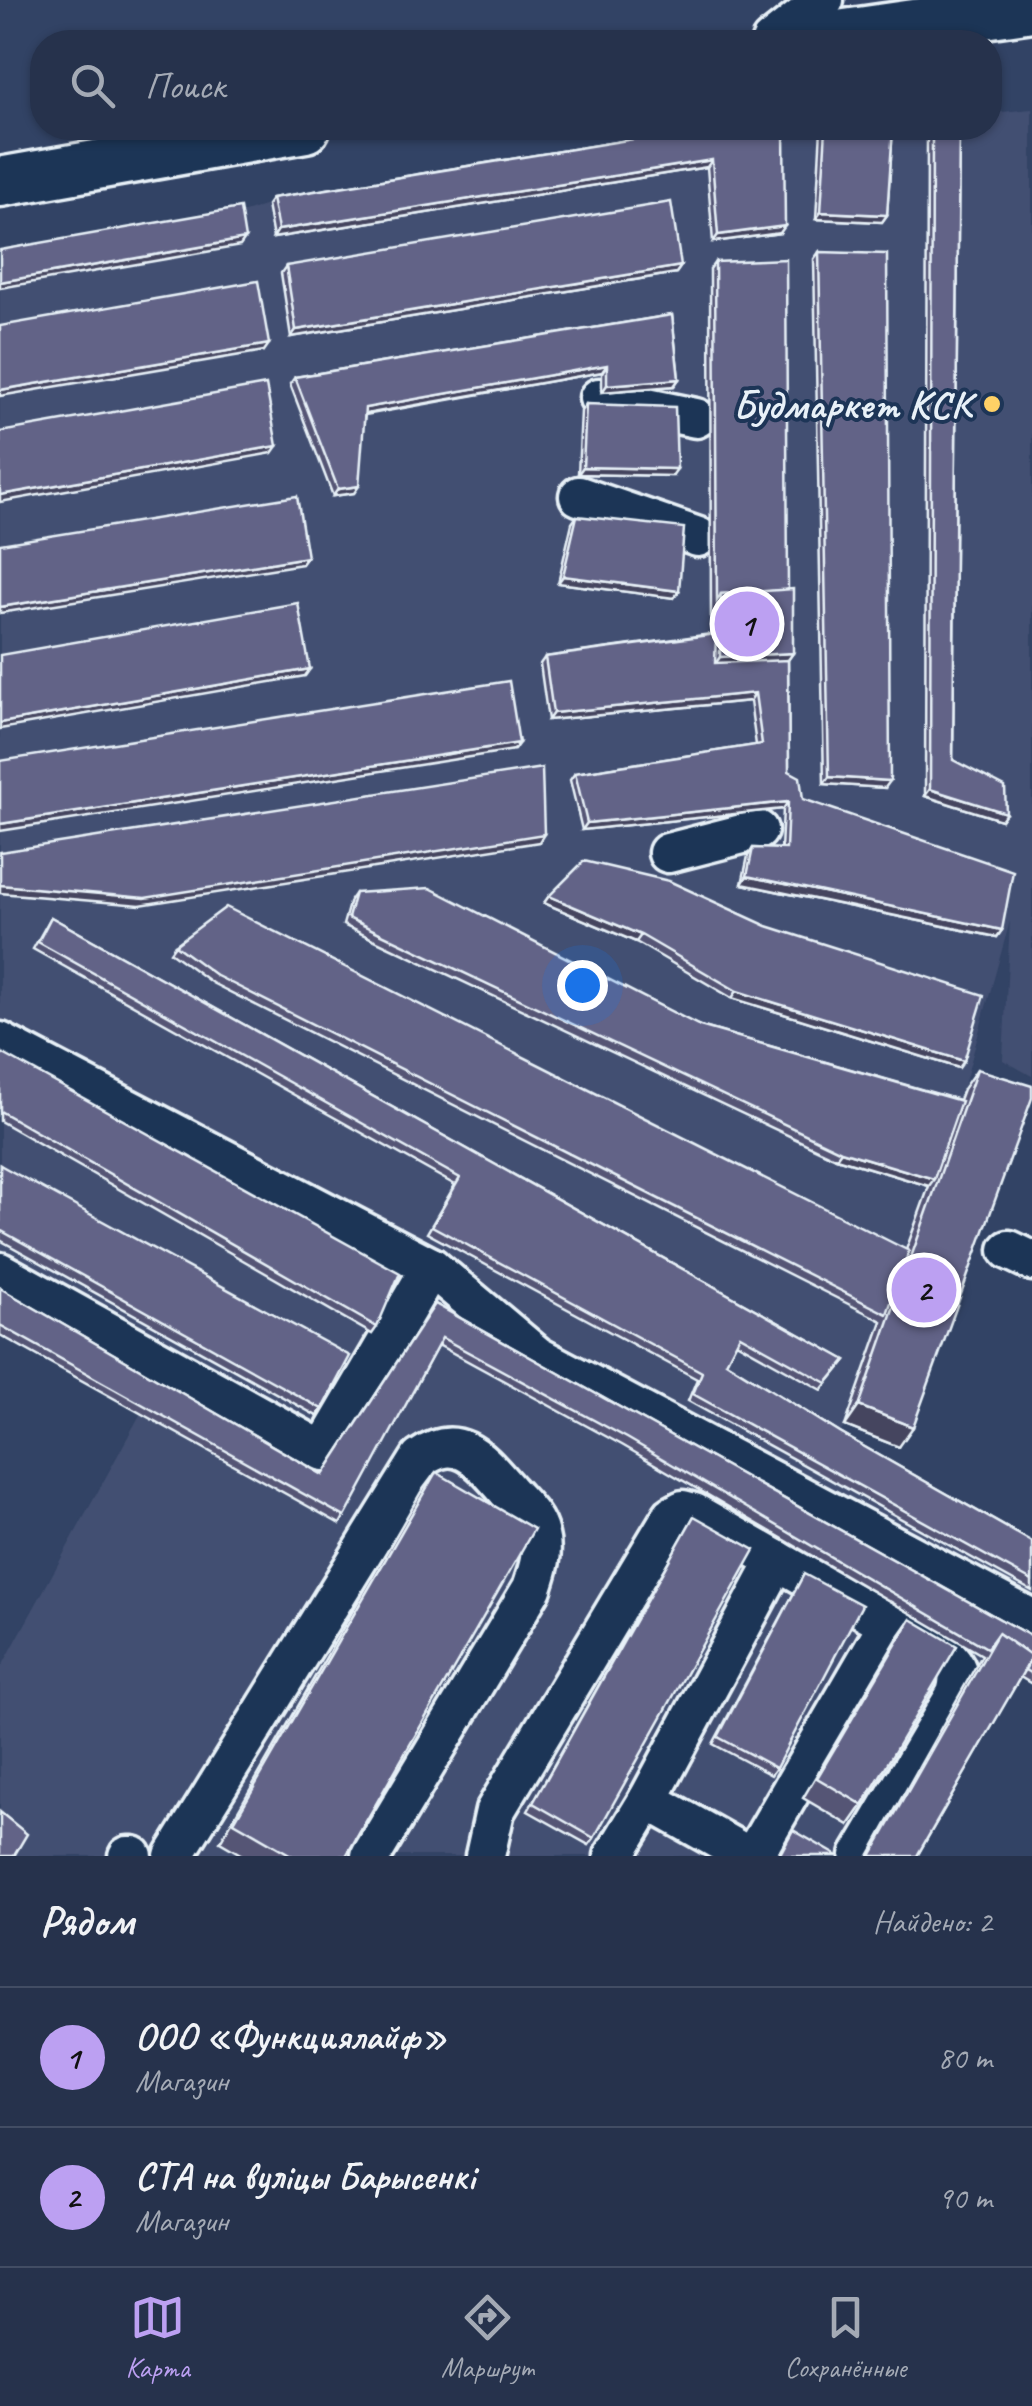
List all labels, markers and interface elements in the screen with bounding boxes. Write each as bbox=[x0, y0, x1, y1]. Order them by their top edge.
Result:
search box bbox=[30, 30, 1002, 140]
icon: search bbox=[65, 58, 120, 113]
text: Поиск bbox=[145, 62, 225, 109]
place label: Будмаркет КСК bbox=[733, 380, 978, 430]
marker: Будмаркет КСК bbox=[981, 393, 1003, 415]
pin: 1 bbox=[714, 586, 780, 662]
your location bbox=[557, 960, 608, 1011]
pin: 2 bbox=[892, 1252, 956, 1328]
text: Рядом bbox=[40, 1895, 134, 1948]
text: Найдено: 2 bbox=[873, 1901, 992, 1942]
text: ООО «Функциялайф» bbox=[135, 2013, 447, 2060]
text: 1 bbox=[65, 2037, 80, 2078]
text: 80 m bbox=[938, 2037, 992, 2078]
text: Магазин bbox=[135, 2060, 228, 2101]
text: СТА на вуліцы Барысенкі bbox=[135, 2153, 475, 2200]
text: 2 bbox=[65, 2177, 80, 2218]
text: 90 m bbox=[938, 2177, 992, 2218]
text: Магазин bbox=[135, 2200, 228, 2241]
tab: Карта bbox=[126, 2290, 190, 2385]
tab: Маршрут bbox=[441, 2290, 533, 2385]
tab: Сохранённые bbox=[785, 2290, 906, 2385]

